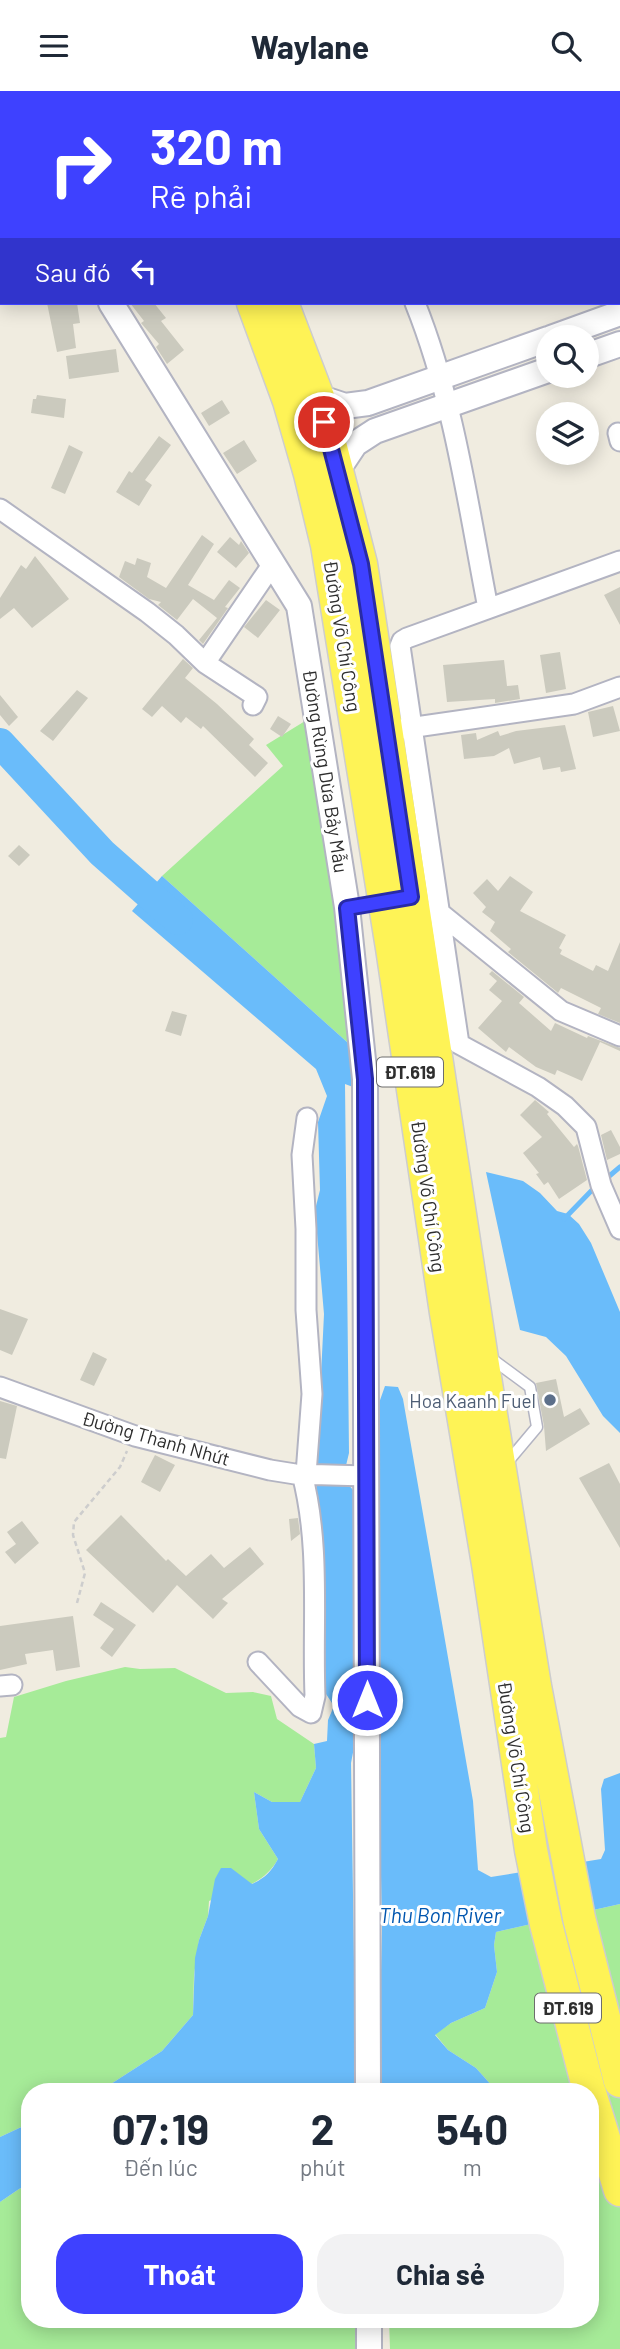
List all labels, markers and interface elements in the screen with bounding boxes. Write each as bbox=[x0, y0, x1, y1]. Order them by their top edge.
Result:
icon: menu bbox=[35, 27, 73, 65]
text: Waylane bbox=[251, 27, 369, 65]
icon: search bbox=[547, 27, 585, 65]
text: 320 m bbox=[150, 116, 283, 175]
icon: right bbox=[35, 119, 126, 210]
text: Rẽ phải bbox=[150, 176, 252, 214]
icon: left bbox=[125, 252, 163, 290]
text: Sau đó bbox=[35, 256, 111, 287]
map controls bbox=[536, 325, 599, 465]
button: search bbox=[536, 325, 599, 388]
pin bbox=[294, 392, 354, 452]
button: layers bbox=[536, 402, 599, 465]
icon: arrive bbox=[305, 403, 343, 441]
street label: Đường Võ Chí Công bbox=[320, 558, 366, 714]
street label: Đường Rừng Dừa Bảy Mẫu bbox=[299, 667, 353, 875]
road number: ĐT.619 bbox=[377, 1057, 443, 1087]
street label: Đường Võ Chí Công bbox=[407, 1118, 451, 1274]
place label: Hoa Kaanh Fuel bbox=[409, 1389, 536, 1412]
marker: Hoa Kaanh Fuel bbox=[542, 1392, 558, 1408]
street label: Đường Thanh Nhứt bbox=[79, 1406, 233, 1470]
position arrow bbox=[330, 1663, 404, 1737]
street label: Đường Võ Chí Công bbox=[494, 1679, 540, 1835]
water label: Thu Bon River bbox=[379, 1902, 501, 1927]
road number: ĐT.619 bbox=[535, 1993, 601, 2022]
text: 07:19 bbox=[112, 2103, 209, 2153]
text: 2 bbox=[311, 2103, 334, 2153]
text: 540 bbox=[436, 2103, 508, 2153]
text: Đến lúc bbox=[123, 2153, 198, 2181]
text: phút bbox=[300, 2153, 346, 2181]
text: m bbox=[463, 2153, 482, 2181]
button: Thoát bbox=[56, 2234, 303, 2314]
button: Chia sẻ bbox=[317, 2234, 564, 2314]

